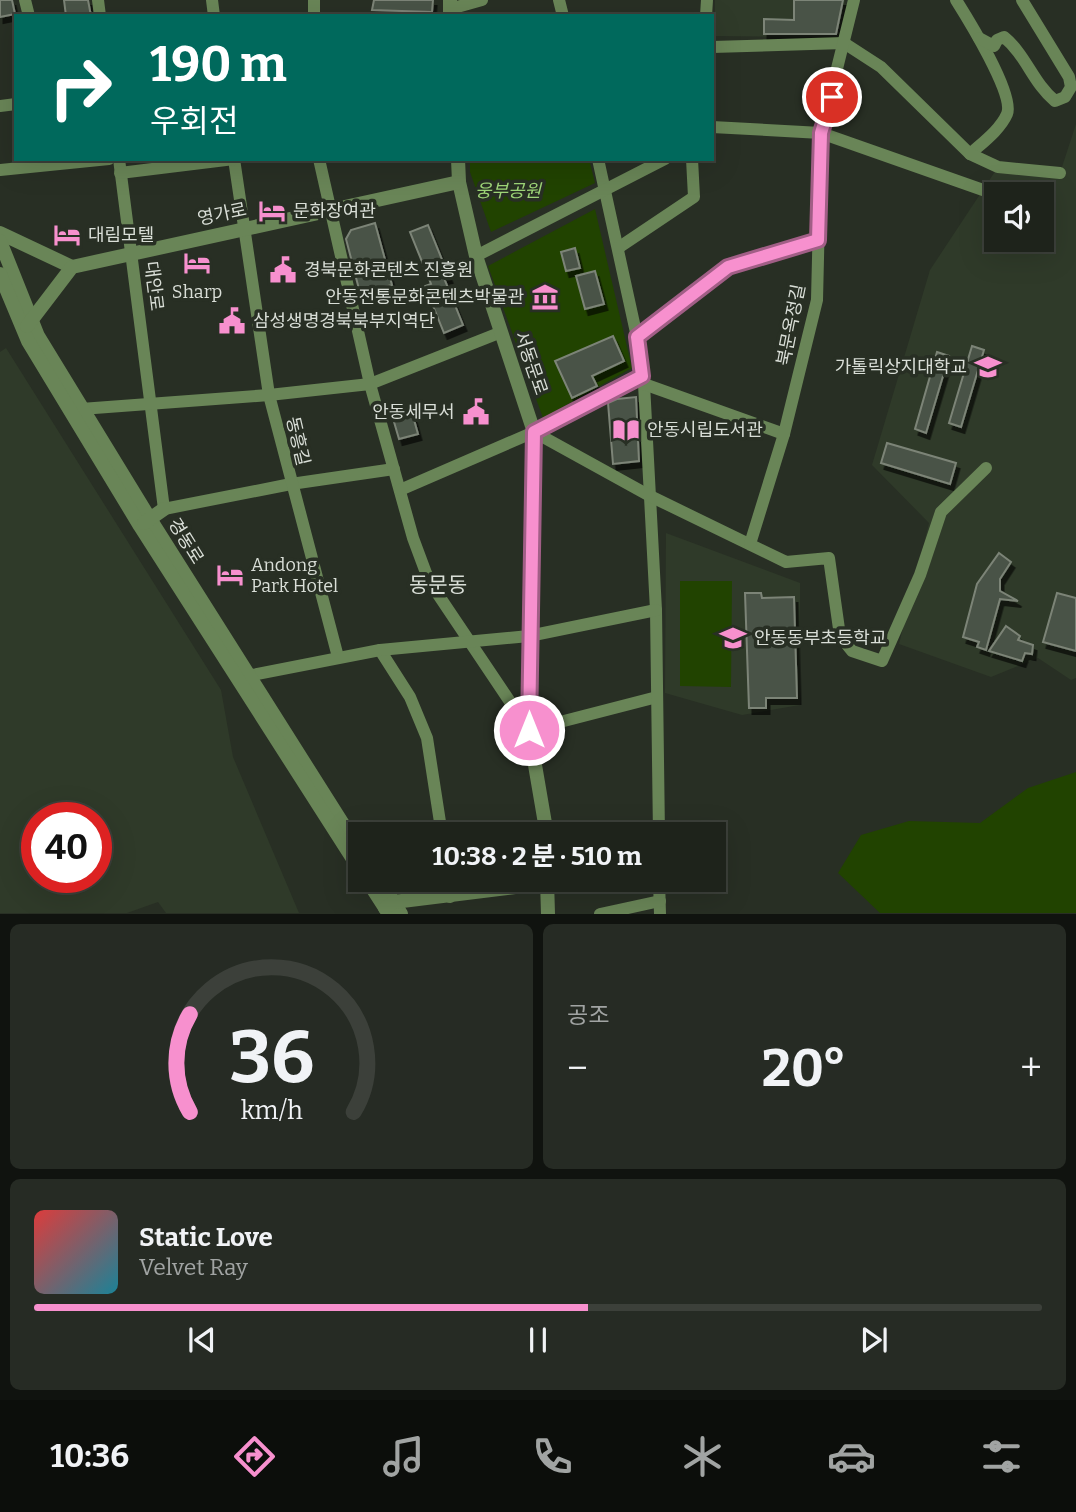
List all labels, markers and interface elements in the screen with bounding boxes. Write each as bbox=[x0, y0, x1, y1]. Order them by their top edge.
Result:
text: 190 m bbox=[150, 35, 287, 94]
icon: right bbox=[35, 42, 126, 133]
pin bbox=[802, 67, 862, 127]
icon: arrive bbox=[813, 78, 851, 116]
text: 우회전 bbox=[150, 102, 238, 140]
park label: 웅부공원 bbox=[475, 180, 543, 202]
map controls bbox=[984, 182, 1054, 252]
button: sound bbox=[984, 182, 1054, 252]
hotel icon: 문화장여관 bbox=[257, 196, 287, 226]
street label: 영가로 bbox=[195, 198, 249, 230]
place label: 문화장여관 bbox=[293, 200, 376, 222]
hotel icon: 대림모텔 bbox=[52, 220, 82, 250]
place label: 대림모텔 bbox=[88, 224, 154, 246]
hotel icon: Sharp bbox=[182, 248, 212, 278]
public building icon: 경북문화콘텐츠 진흥원 bbox=[268, 255, 298, 285]
place label: 경북문화콘텐츠 진흥원 bbox=[304, 259, 473, 281]
street label: 대안로 bbox=[140, 260, 168, 312]
place label: Sharp bbox=[172, 281, 222, 303]
museum icon: 안동전통문화콘텐츠박물관 bbox=[530, 282, 560, 312]
street label: 북문옥정길 bbox=[772, 282, 810, 368]
place label: 안동전통문화콘텐츠박물관 bbox=[325, 286, 524, 308]
public building icon: 삼성생명경북북부지역단 bbox=[217, 306, 247, 336]
place label: 삼성생명경북북부지역단 bbox=[253, 310, 435, 332]
street label: 서동문로 bbox=[510, 328, 552, 398]
school or university icon: 가톨릭상지대학교 bbox=[973, 352, 1003, 382]
place label: 가톨릭상지대학교 bbox=[835, 356, 967, 378]
public building icon: 안동세무서 bbox=[461, 397, 491, 427]
place label: 안동세무서 bbox=[372, 401, 455, 423]
street label: 동흥길 bbox=[282, 414, 314, 468]
library icon: 안동시립도서관 bbox=[611, 415, 641, 445]
place label: 안동시립도서관 bbox=[647, 419, 763, 441]
street label: 경동로 bbox=[164, 514, 208, 568]
place label: Andong Park Hotel bbox=[251, 554, 338, 597]
hotel icon: Andong Park Hotel bbox=[215, 560, 245, 590]
district label: 동문동 bbox=[409, 572, 467, 598]
school or university icon: 안동동부초등학교 bbox=[718, 623, 748, 653]
place label: 안동동부초등학교 bbox=[754, 627, 886, 649]
position arrow bbox=[492, 693, 566, 767]
speed limit sign: 40 bbox=[21, 802, 112, 893]
text: 10:38 · 2 분 · 510 m bbox=[432, 841, 642, 872]
text: 공조 bbox=[567, 1001, 609, 1029]
text: 36 bbox=[229, 1015, 314, 1102]
text: 20° bbox=[762, 1037, 846, 1100]
text: − bbox=[567, 1045, 588, 1091]
text: + bbox=[1020, 1045, 1042, 1091]
text: km/h bbox=[241, 1096, 303, 1126]
text: Static Love bbox=[139, 1222, 273, 1253]
text: Velvet Ray bbox=[139, 1253, 248, 1281]
icon: previous bbox=[183, 1321, 221, 1359]
icon: pause bbox=[519, 1321, 557, 1359]
icon: next bbox=[855, 1321, 893, 1359]
icon: directions bbox=[230, 1432, 279, 1481]
icon: music bbox=[379, 1432, 428, 1481]
icon: phone bbox=[528, 1432, 577, 1481]
icon: climate bbox=[678, 1432, 727, 1481]
icon: car bbox=[827, 1432, 876, 1481]
icon: filters bbox=[977, 1432, 1026, 1481]
text: 10:36 bbox=[50, 1437, 129, 1475]

